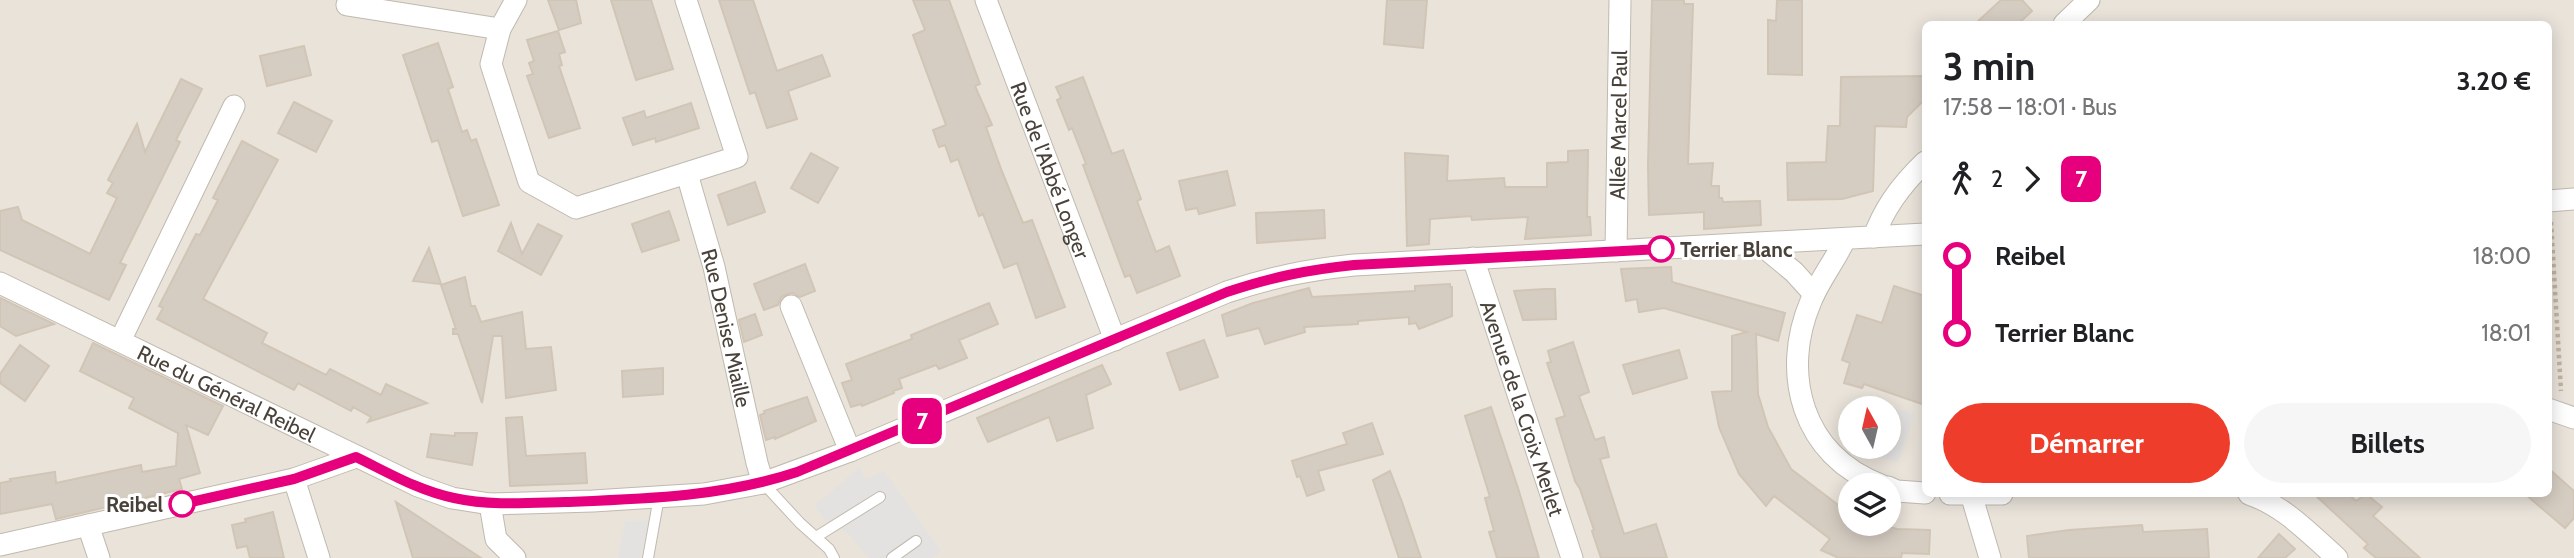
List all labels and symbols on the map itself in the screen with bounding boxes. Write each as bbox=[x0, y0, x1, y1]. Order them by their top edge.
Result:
street label: Allée Marcel Paul bbox=[1604, 50, 1632, 200]
street label: Rue de l’Abbé Longer bbox=[1006, 78, 1096, 262]
marker: Terrier Blanc bbox=[1648, 236, 1674, 262]
place label: Terrier Blanc bbox=[1680, 237, 1793, 262]
street label: Rue Denise Miaille bbox=[697, 246, 757, 410]
street label: Avenue de la Croix Merlet bbox=[1475, 297, 1570, 519]
street label: Rue du Général Reibel bbox=[134, 339, 320, 447]
north arrow bbox=[1838, 396, 1900, 458]
line badge: 7 bbox=[899, 398, 945, 444]
marker: Reibel bbox=[169, 491, 195, 517]
place label: Reibel bbox=[106, 492, 163, 517]

